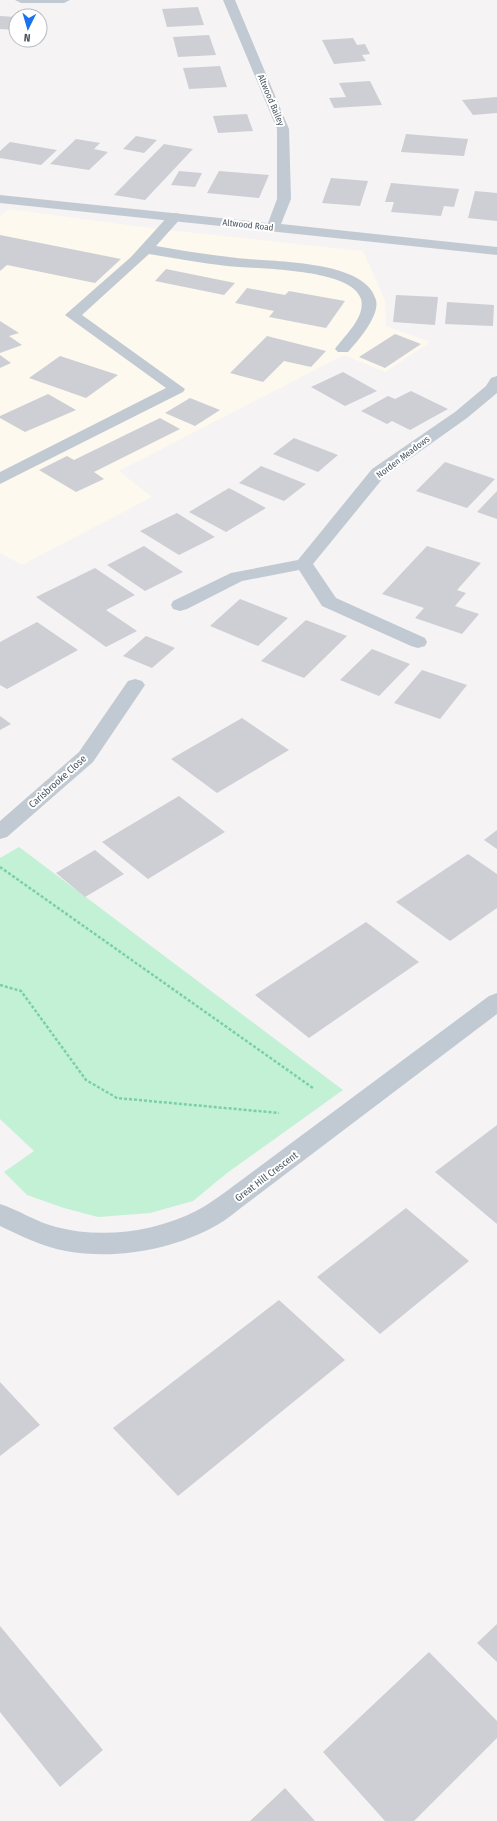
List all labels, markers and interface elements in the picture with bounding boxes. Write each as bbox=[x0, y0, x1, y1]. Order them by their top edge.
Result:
north arrow bbox=[8, 8, 48, 48]
text: N bbox=[23, 31, 31, 44]
street label: Altwood Bailey bbox=[256, 73, 286, 127]
street label: Altwood Road bbox=[222, 217, 274, 233]
street label: Norden Meadows bbox=[375, 434, 432, 480]
street label: Carisbrooke Close bbox=[26, 753, 89, 811]
street label: Great Hill Crescent bbox=[233, 1149, 301, 1204]

